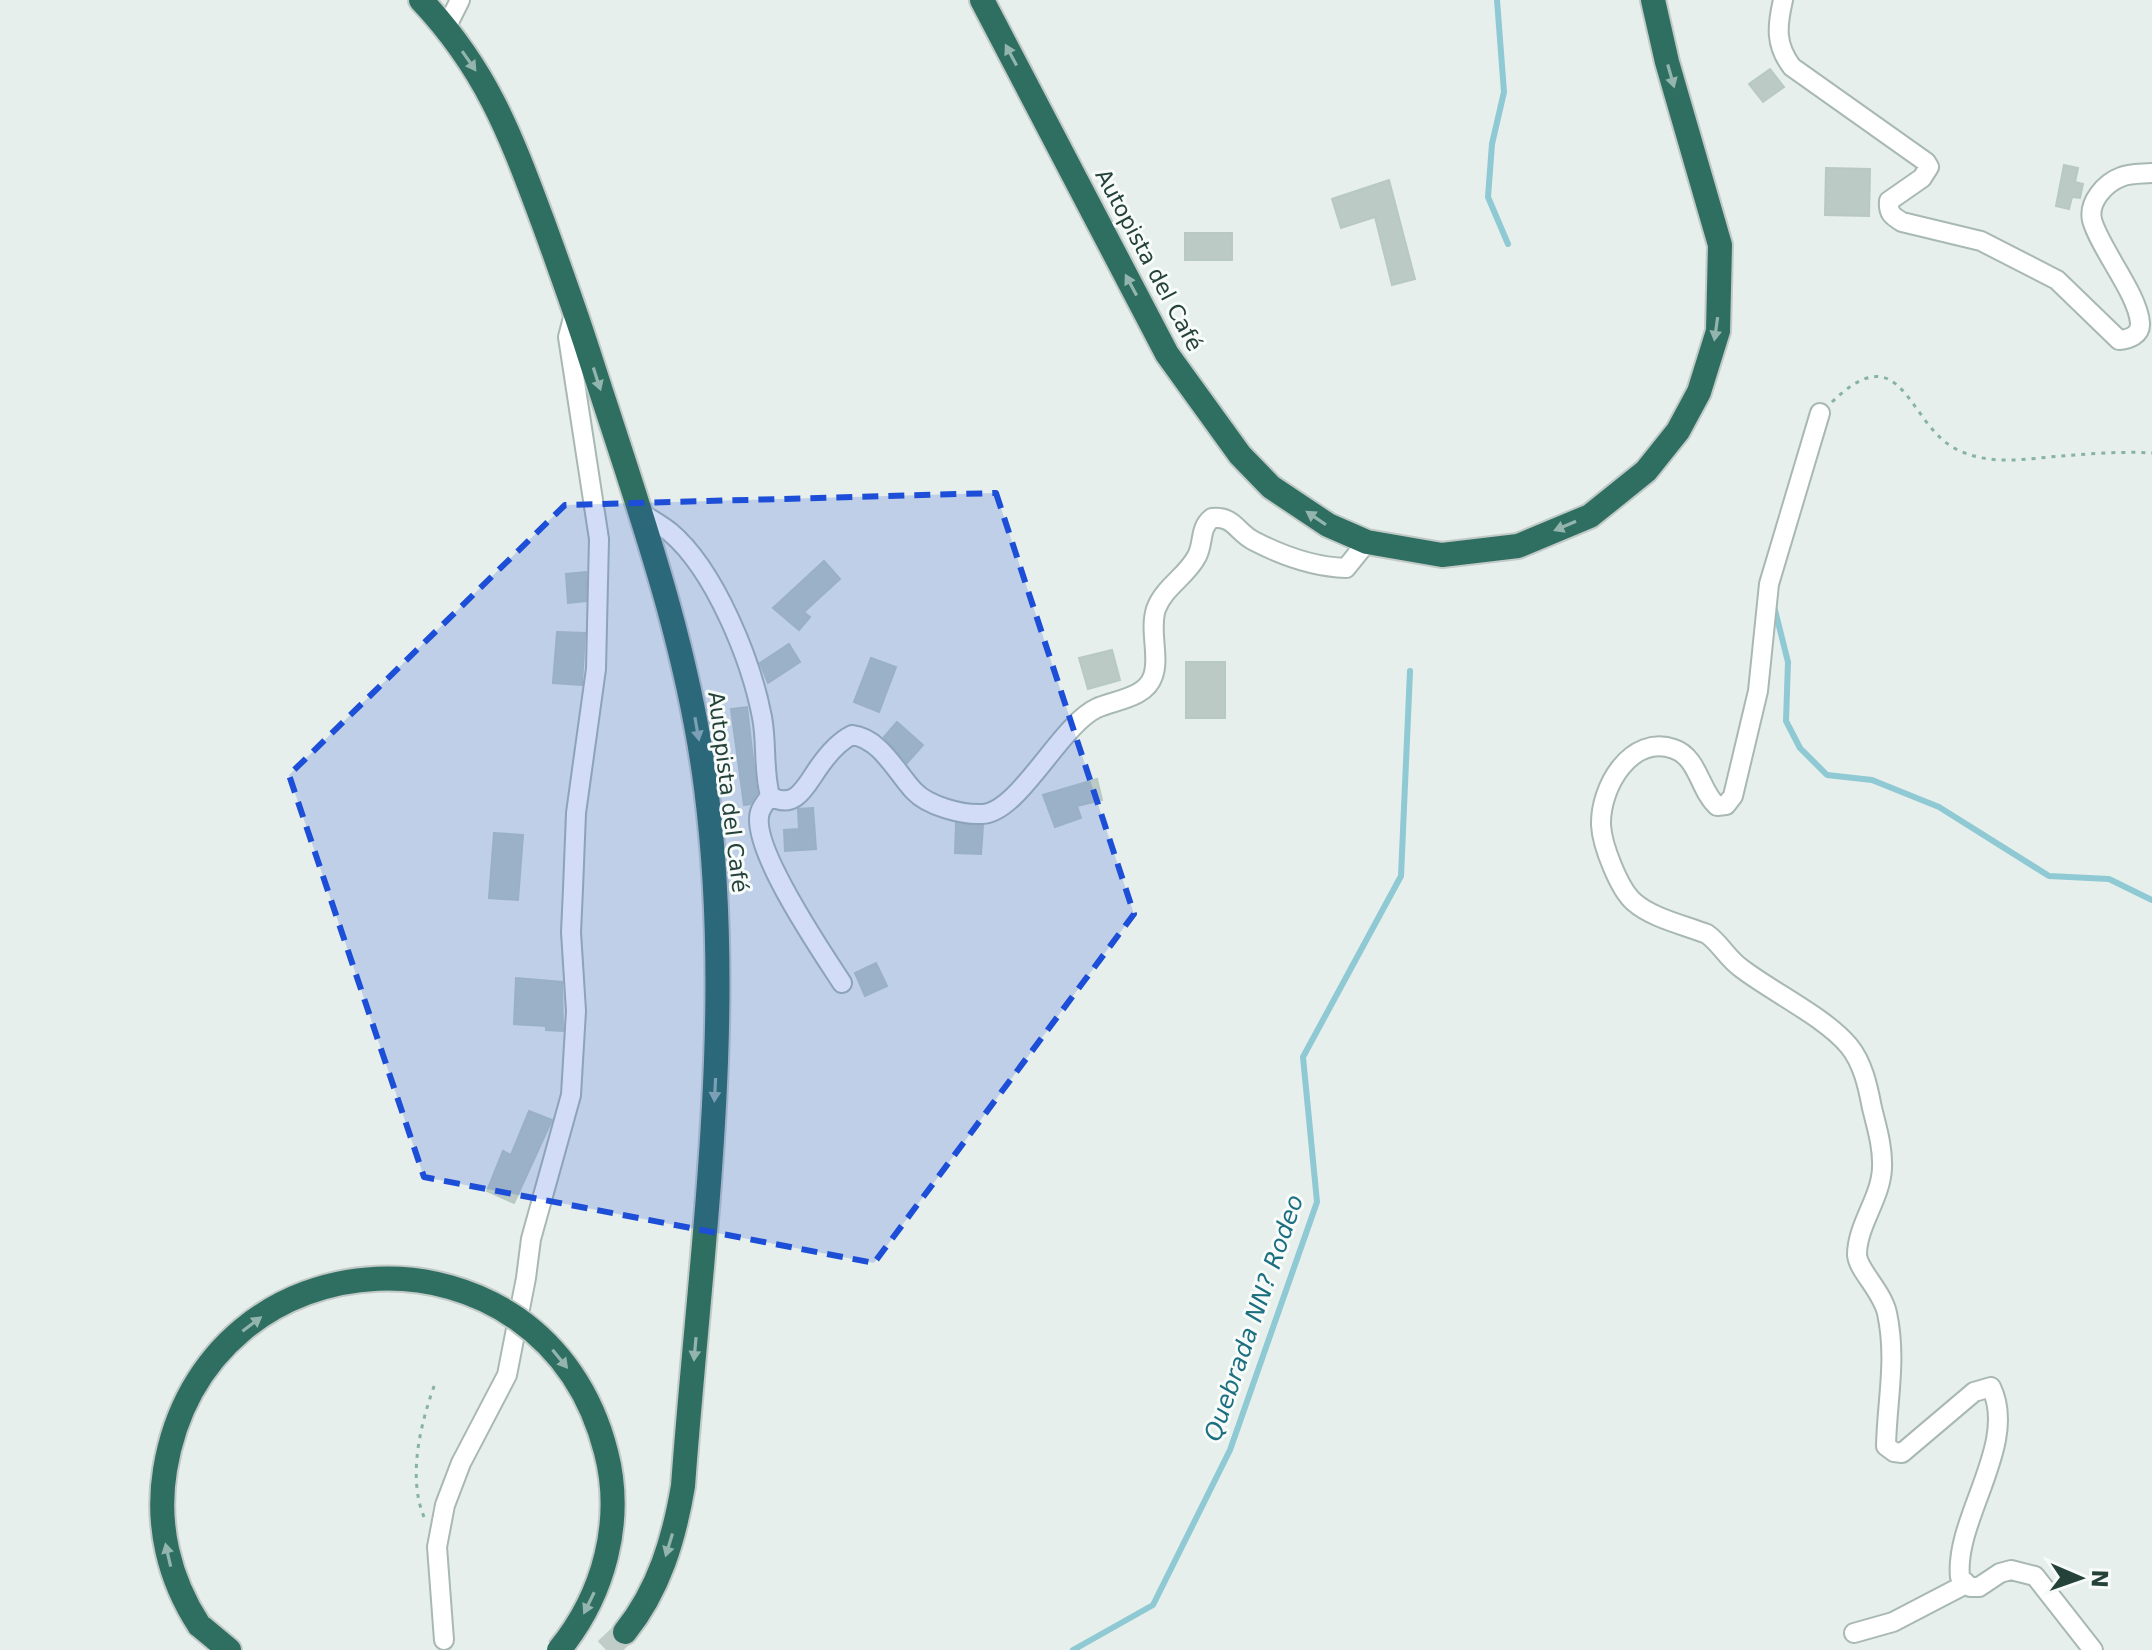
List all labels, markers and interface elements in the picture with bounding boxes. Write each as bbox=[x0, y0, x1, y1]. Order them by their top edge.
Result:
one-way arrow bbox=[1004, 43, 1017, 66]
one-way arrow bbox=[461, 50, 476, 71]
one-way arrow bbox=[1665, 64, 1678, 88]
street label: Autopista del Café bbox=[1090, 165, 1208, 355]
one-way arrow bbox=[1125, 274, 1138, 297]
one-way arrow bbox=[1709, 316, 1722, 341]
one-way arrow bbox=[591, 367, 604, 391]
one-way arrow bbox=[1306, 510, 1327, 525]
one-way arrow bbox=[1553, 520, 1577, 533]
street label: Autopista del Café bbox=[703, 690, 753, 894]
one-way arrow bbox=[692, 717, 704, 742]
one-way arrow bbox=[708, 1078, 721, 1103]
water label: Quebrada NN? Rodeo bbox=[1199, 1191, 1309, 1445]
one-way arrow bbox=[242, 1317, 262, 1333]
one-way arrow bbox=[688, 1337, 701, 1362]
one-way arrow bbox=[551, 1349, 568, 1369]
one-way arrow bbox=[663, 1533, 675, 1557]
north arrow bbox=[2040, 1538, 2120, 1618]
one-way arrow bbox=[161, 1542, 174, 1567]
text: N bbox=[2087, 1569, 2112, 1588]
one-way arrow bbox=[582, 1592, 596, 1615]

